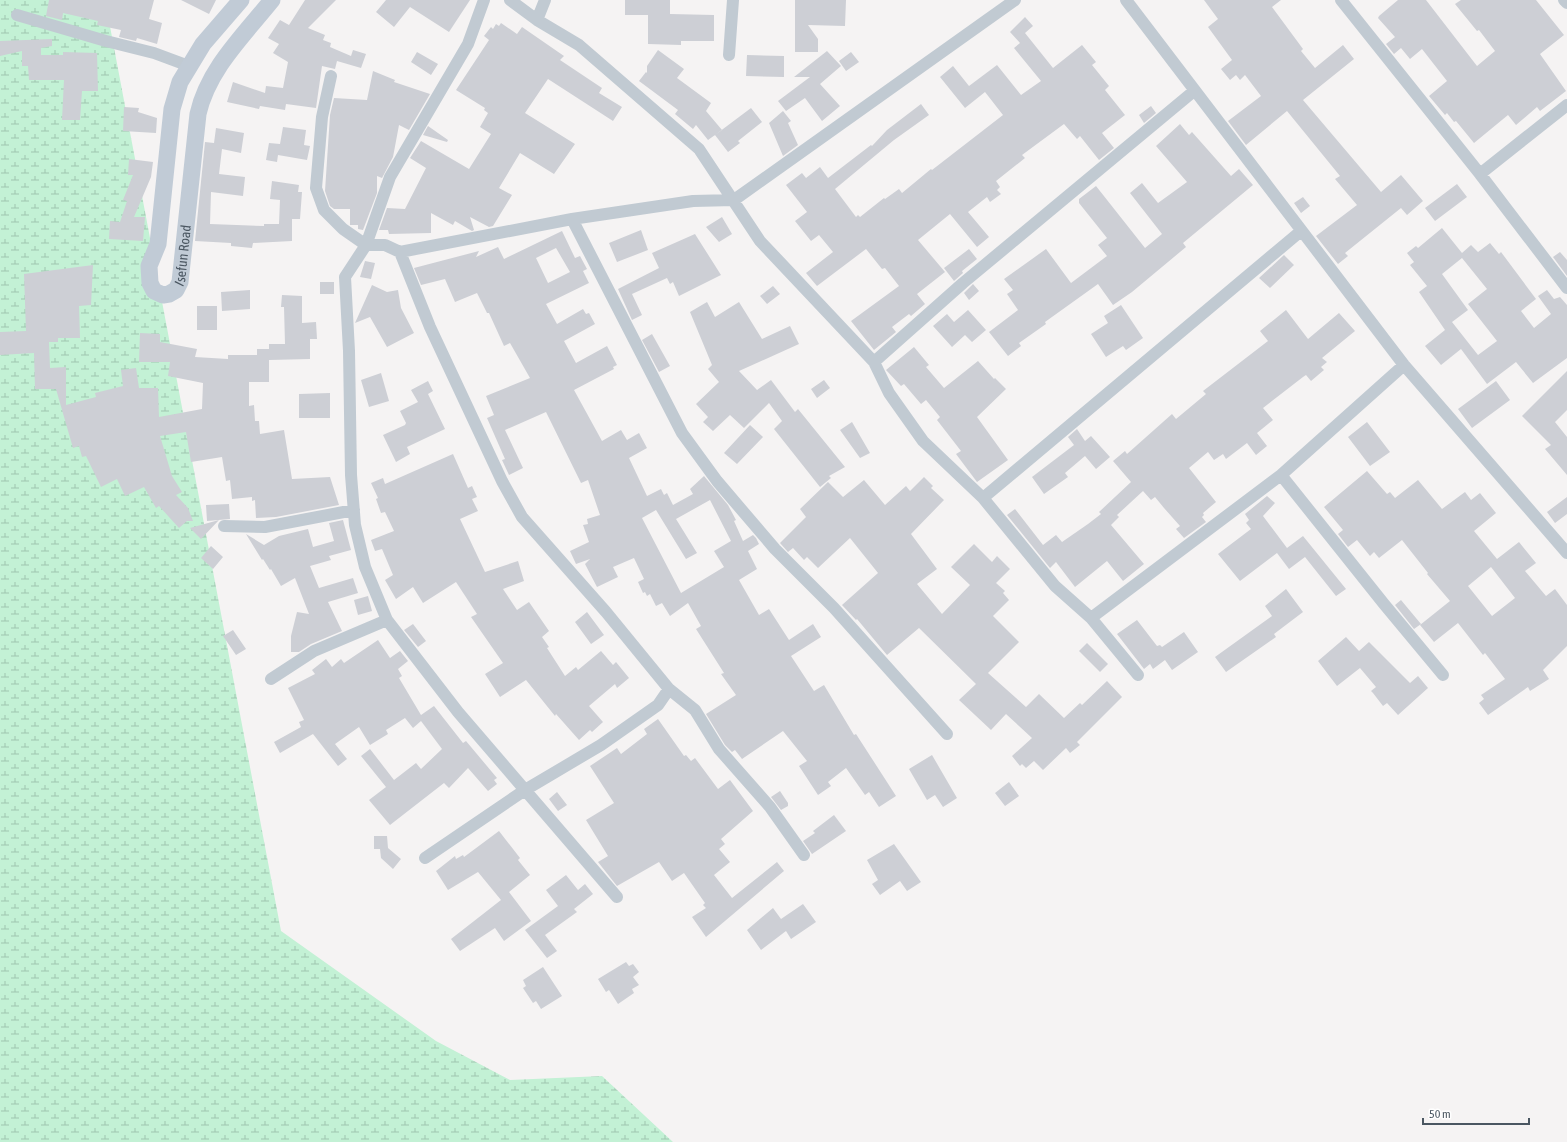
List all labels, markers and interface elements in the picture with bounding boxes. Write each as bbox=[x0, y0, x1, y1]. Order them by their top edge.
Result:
street label: Isefun Road bbox=[171, 224, 194, 289]
scale bar bbox=[1423, 1100, 1529, 1126]
text: 50 m bbox=[1429, 1107, 1451, 1121]

